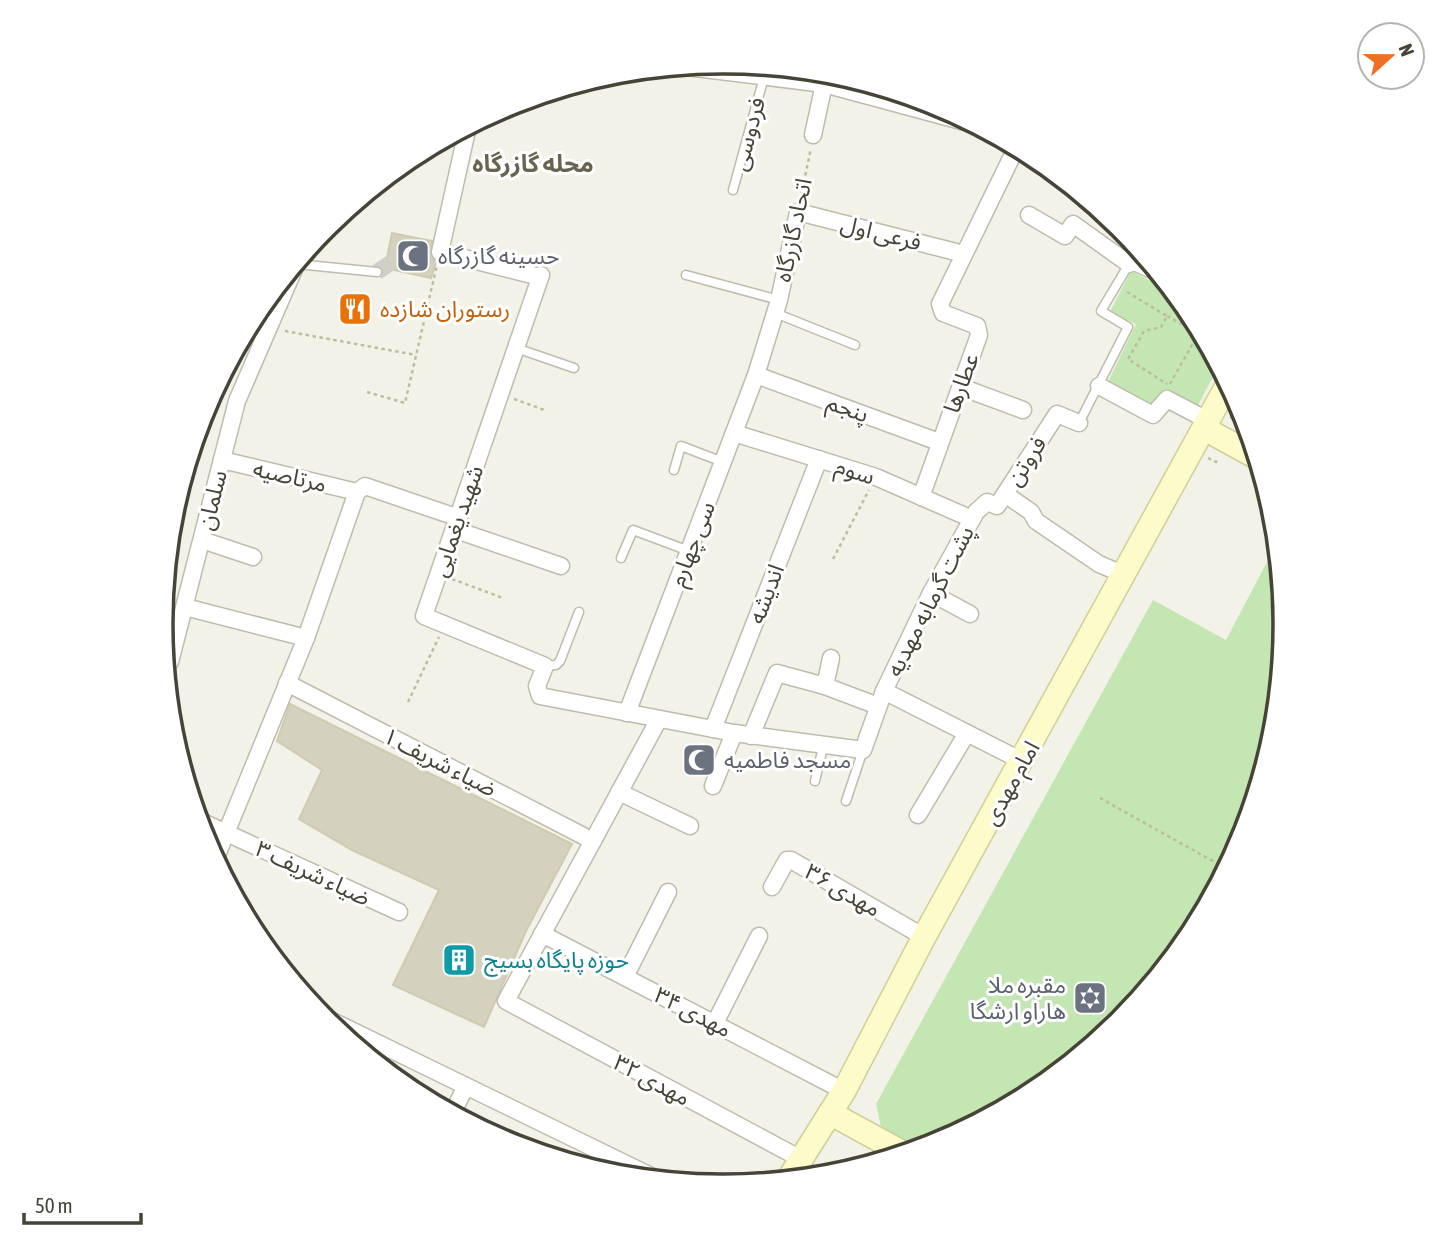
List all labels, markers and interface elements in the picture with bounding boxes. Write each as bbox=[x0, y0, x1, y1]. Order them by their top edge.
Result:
north arrow bbox=[1356, 21, 1426, 91]
text: N bbox=[1395, 41, 1419, 59]
street label: فردوسی bbox=[726, 94, 771, 174]
district label: محله گازرگاه bbox=[472, 150, 594, 178]
street label: اتحاد گازرگاه bbox=[769, 176, 818, 284]
street label: فرعی اول bbox=[838, 210, 924, 257]
mosque icon: حسینه گازرگاه bbox=[394, 237, 432, 275]
place label: حسینه گازرگاه bbox=[438, 243, 560, 270]
restaurant icon: رستوران شازده bbox=[336, 290, 374, 328]
place label: رستوران شازده bbox=[380, 296, 510, 323]
street label: عطارها bbox=[938, 349, 985, 417]
street label: پنجم bbox=[822, 389, 872, 431]
street label: فروتن bbox=[1001, 432, 1052, 491]
street label: سوم bbox=[830, 452, 878, 494]
street label: مرتاصیه bbox=[251, 455, 329, 498]
street label: شهید یغمایی bbox=[426, 462, 488, 580]
street label: سلمان bbox=[192, 467, 232, 533]
street label: سی چهارم bbox=[664, 498, 725, 592]
street label: پشت گرمابه مهدیه bbox=[881, 521, 981, 682]
street label: اندیشه bbox=[743, 561, 789, 627]
street label: ضیاء شریف ۱ bbox=[379, 722, 501, 803]
street label: امام مهدی bbox=[977, 736, 1049, 832]
mosque icon: مسجد فاطمیه bbox=[680, 741, 718, 779]
place label: مسجد فاطمیه bbox=[724, 747, 851, 773]
street label: ضیاء شریف ۳ bbox=[251, 835, 374, 912]
street label: مهدی ۳۶ bbox=[801, 858, 885, 922]
building icon: حوزه پایگاه بسیج bbox=[440, 941, 478, 979]
place label: حوزه پایگاه بسیج bbox=[484, 947, 629, 977]
place label: مقبره ملا هاراو ارشگا bbox=[970, 972, 1066, 1025]
synagogue icon: مقبره ملا هاراو ارشگا bbox=[1071, 979, 1109, 1017]
street label: مهدی ۳۴ bbox=[650, 982, 736, 1042]
street label: مهدی ۳۲ bbox=[609, 1049, 695, 1111]
scale bar bbox=[24, 1182, 142, 1226]
text: 50 m bbox=[35, 1193, 73, 1217]

